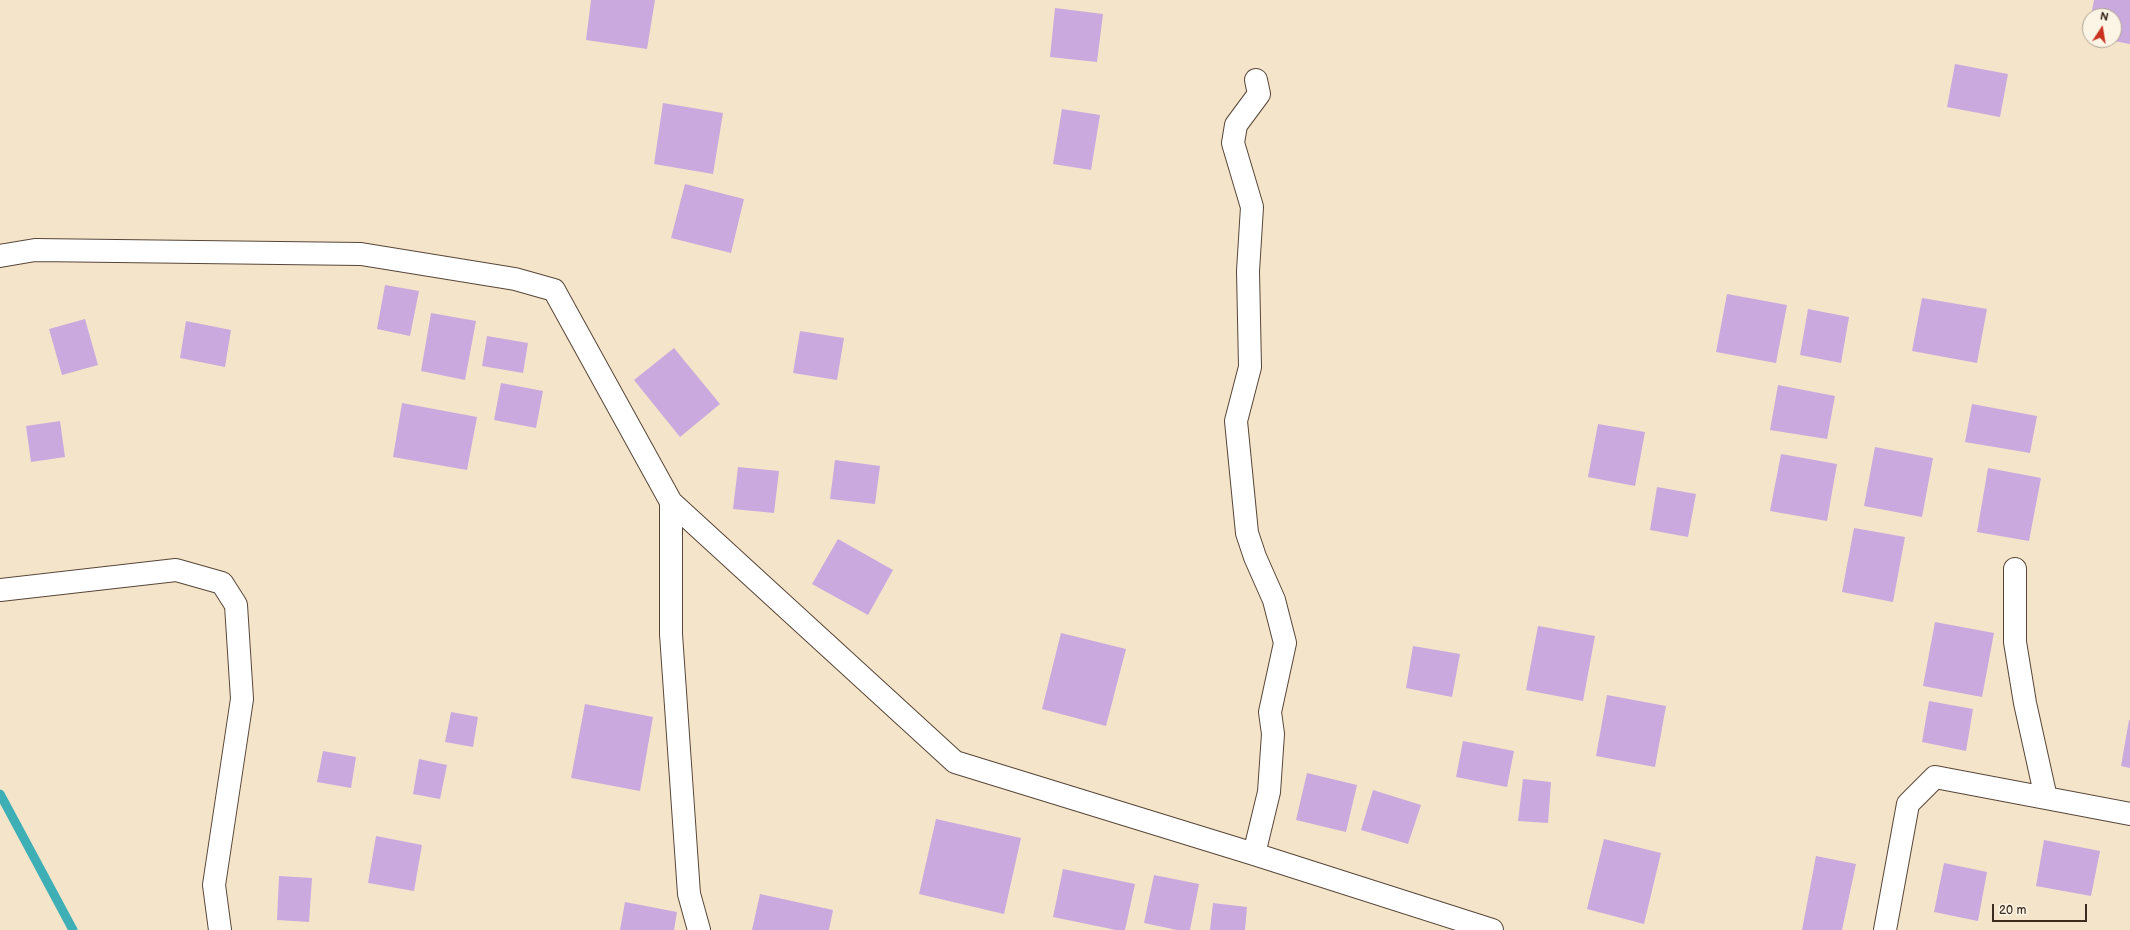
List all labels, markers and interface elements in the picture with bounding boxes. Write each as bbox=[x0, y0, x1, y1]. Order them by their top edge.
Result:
north arrow bbox=[2082, 8, 2122, 48]
text: N bbox=[2099, 10, 2110, 24]
scale bar bbox=[1994, 896, 2089, 922]
text: 20 m bbox=[1999, 903, 2026, 918]

